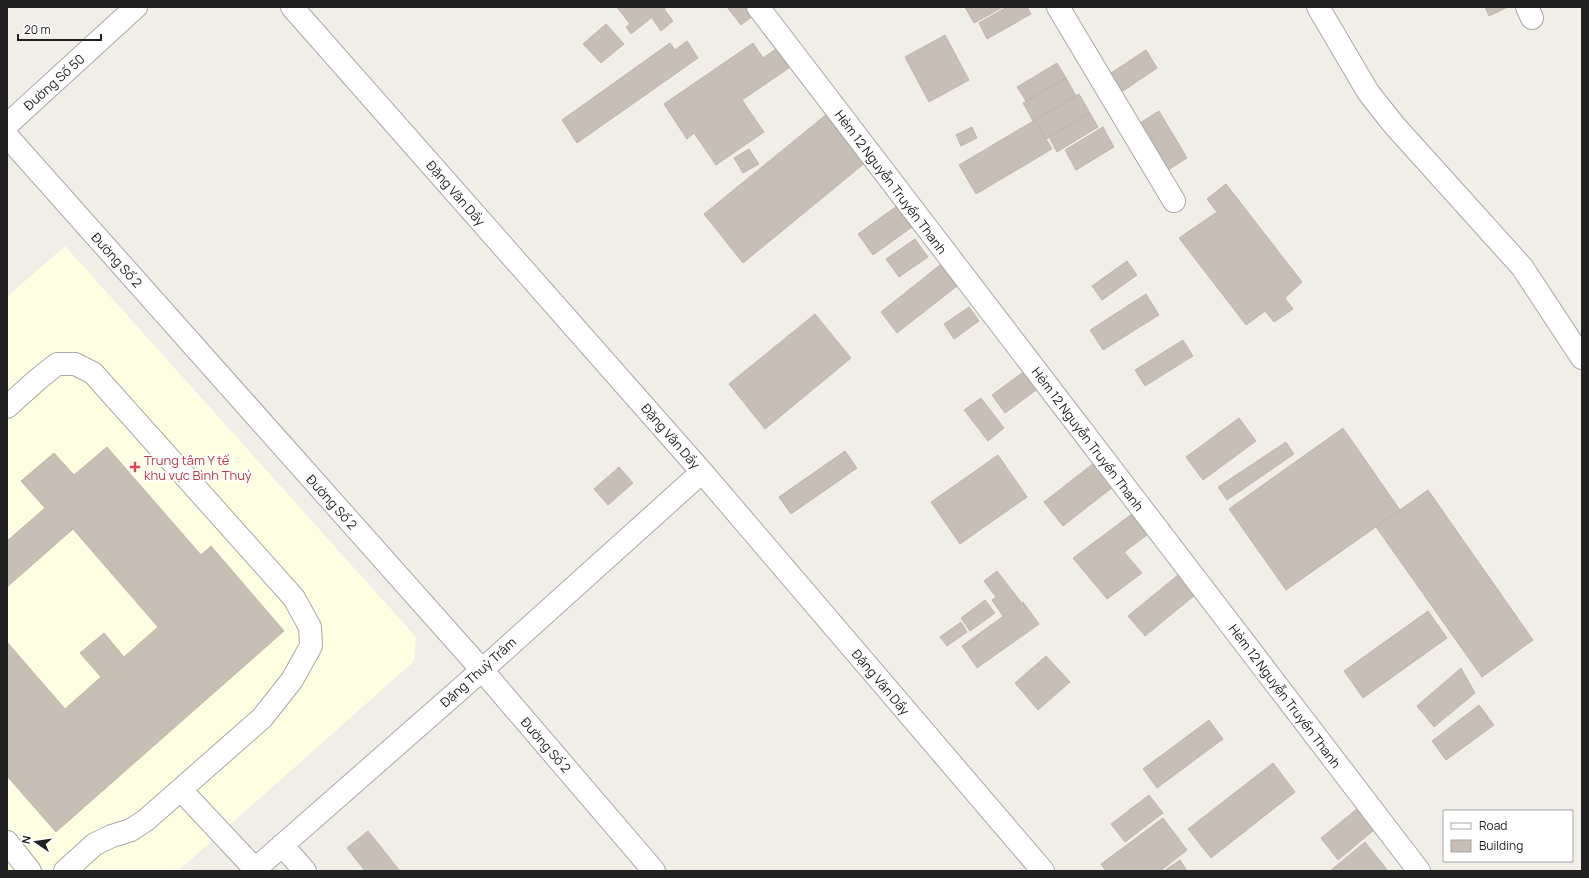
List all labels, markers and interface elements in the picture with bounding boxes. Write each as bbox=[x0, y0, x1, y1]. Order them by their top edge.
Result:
scale bar bbox=[18, 16, 101, 42]
text: 20 m bbox=[24, 21, 51, 38]
street label: Đường Số 50 bbox=[20, 50, 88, 114]
street label: Hẻm 12 Nguyễn Truyền Thanh bbox=[831, 106, 951, 258]
street label: Đặng Văn Dầy bbox=[423, 156, 489, 230]
street label: Đường Số 2 bbox=[88, 229, 146, 291]
street label: Hẻm 12 Nguyễn Truyền Thanh bbox=[1028, 363, 1148, 515]
street label: Đặng Văn Dầy bbox=[638, 399, 704, 473]
place label: Trung tâm Y tế khu vực Bình Thuỷ bbox=[144, 451, 252, 484]
marker: Trung tâm Y tế khu vực Bình Thuỷ bbox=[129, 461, 141, 473]
street label: Đường Số 2 bbox=[303, 471, 361, 533]
street label: Hẻm 12 Nguyễn Truyền Thanh bbox=[1225, 620, 1345, 772]
street label: Đặng Thuỳ Trâm bbox=[436, 633, 520, 711]
street label: Đặng Văn Dầy bbox=[848, 645, 914, 719]
street label: Đường Số 2 bbox=[517, 713, 575, 777]
legend bbox=[1443, 810, 1573, 862]
text: Road bbox=[1479, 817, 1507, 834]
north arrow bbox=[16, 822, 56, 862]
text: N bbox=[18, 834, 34, 845]
text: Building bbox=[1479, 837, 1523, 854]

